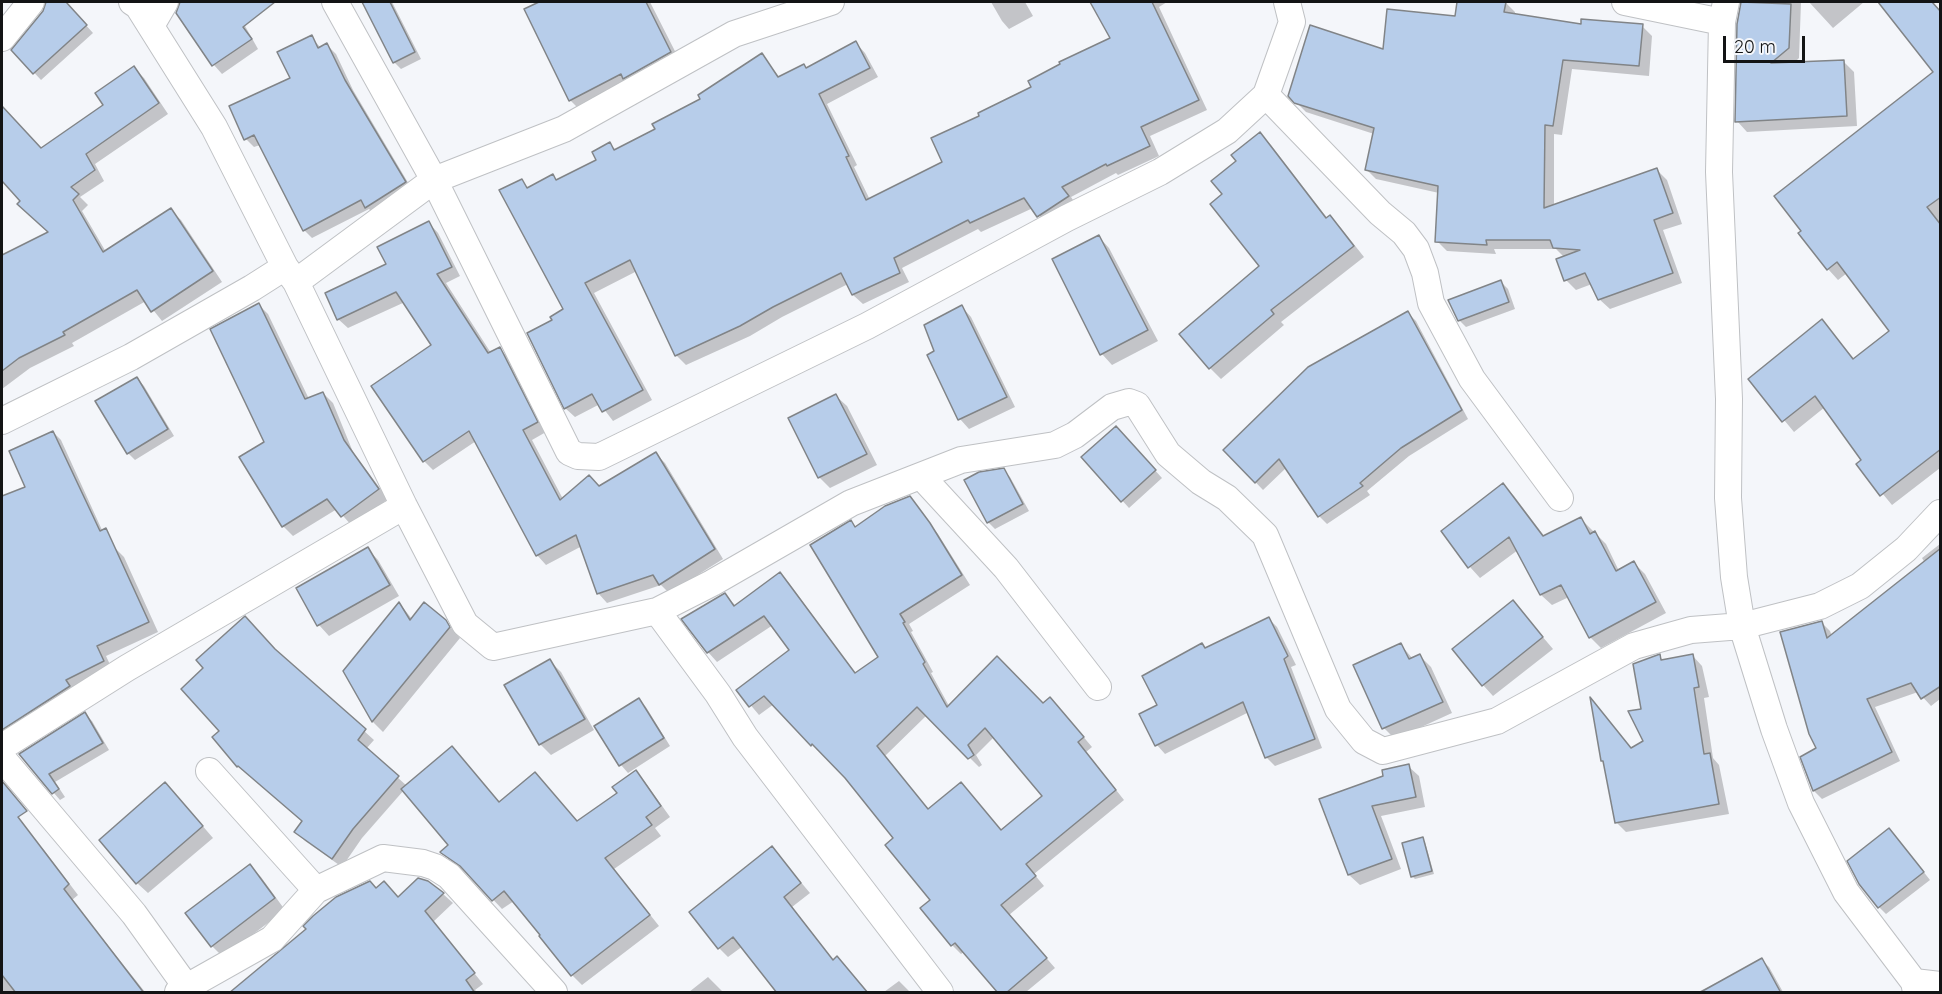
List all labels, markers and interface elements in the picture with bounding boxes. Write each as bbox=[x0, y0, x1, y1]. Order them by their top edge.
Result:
scale bar bbox=[1726, 24, 1808, 62]
text: 20 m bbox=[1734, 35, 1776, 58]

